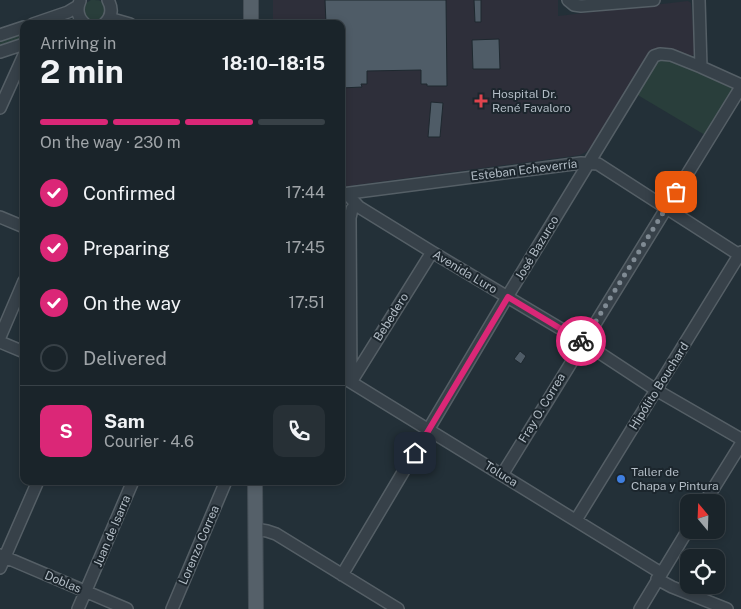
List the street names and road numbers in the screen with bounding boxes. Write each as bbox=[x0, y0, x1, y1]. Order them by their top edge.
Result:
street label: Esteban Echeverría bbox=[470, 157, 578, 183]
street label: José Bazurco bbox=[512, 213, 562, 283]
street label: Avenida Luro bbox=[430, 247, 500, 297]
street label: Bebedero bbox=[371, 290, 411, 344]
street label: Hipólito Bouchard bbox=[626, 340, 692, 432]
street label: Fray O. Correa bbox=[516, 371, 568, 445]
street label: Toluca bbox=[482, 458, 520, 490]
street label: Juan de Isarra bbox=[91, 493, 133, 569]
street label: Lorenzo Correa bbox=[176, 503, 222, 587]
street label: Doblas bbox=[43, 568, 83, 596]

